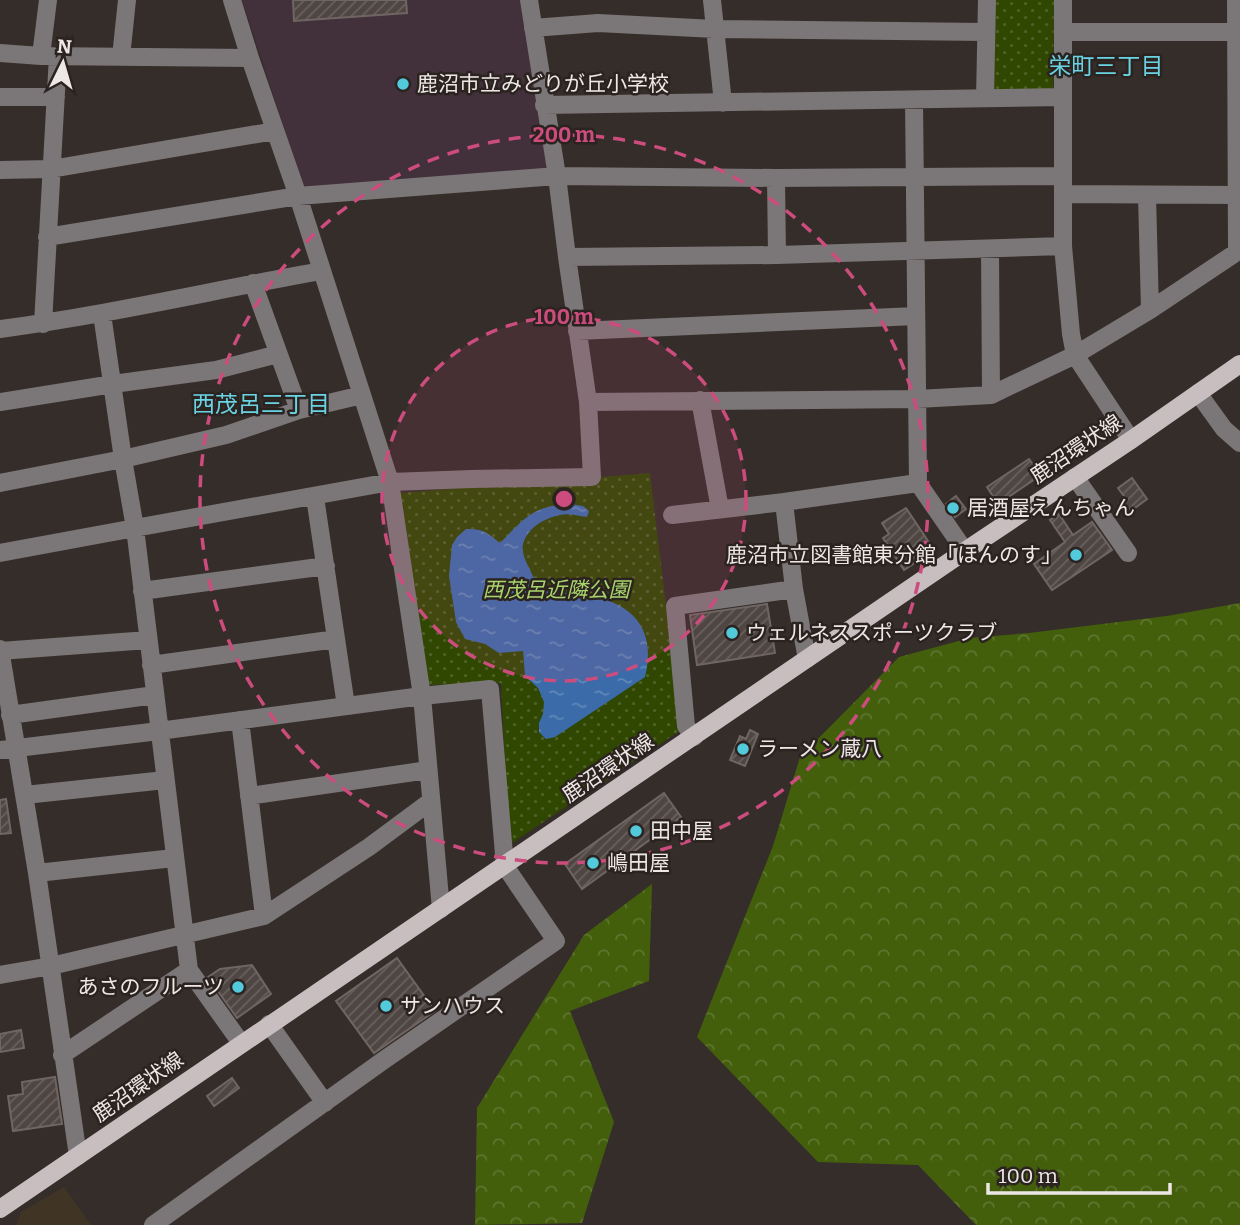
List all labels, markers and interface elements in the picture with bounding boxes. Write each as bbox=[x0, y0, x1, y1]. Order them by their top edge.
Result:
north arrow bbox=[28, 28, 98, 98]
text: N bbox=[56, 34, 73, 59]
district label: 栄町三丁目 bbox=[1049, 52, 1164, 80]
place label: 鹿沼市立みどりが丘小学校 bbox=[417, 71, 669, 97]
marker: 鹿沼市立みどりが丘小学校 bbox=[395, 76, 411, 92]
text: 200 m bbox=[533, 122, 595, 148]
text: 100 m bbox=[534, 304, 594, 330]
district label: 西茂呂三丁目 bbox=[192, 390, 330, 418]
street label: 鹿沼環状線 bbox=[1025, 409, 1127, 489]
centre of rings bbox=[552, 487, 576, 511]
place label: 居酒屋えんちゃん bbox=[967, 495, 1135, 521]
marker: 居酒屋えんちゃん bbox=[945, 500, 961, 516]
place label: 鹿沼市立図書館東分館「ほんのす」 bbox=[726, 542, 1062, 568]
marker: 鹿沼市立図書館東分館「ほんのす」 bbox=[1068, 547, 1084, 563]
park label: 西茂呂近隣公園 bbox=[483, 577, 632, 603]
place label: ウェルネススポーツクラブ bbox=[746, 620, 998, 646]
marker: ウェルネススポーツクラブ bbox=[724, 625, 740, 641]
street label: 鹿沼環状線 bbox=[557, 728, 659, 808]
place label: ラーメン蔵八 bbox=[757, 736, 882, 762]
marker: ラーメン蔵八 bbox=[735, 741, 751, 757]
place label: 田中屋 bbox=[650, 818, 713, 844]
marker: 田中屋 bbox=[628, 823, 644, 839]
place label: 嶋田屋 bbox=[607, 850, 670, 876]
marker: 嶋田屋 bbox=[585, 855, 601, 871]
place label: あさのフルーツ bbox=[77, 974, 224, 1000]
marker: あさのフルーツ bbox=[230, 979, 246, 995]
place label: サンハウス bbox=[400, 993, 505, 1019]
marker: サンハウス bbox=[378, 998, 394, 1014]
street label: 鹿沼環状線 bbox=[88, 1046, 188, 1128]
scale bar bbox=[988, 1152, 1170, 1196]
text: 100 m bbox=[998, 1163, 1058, 1189]

